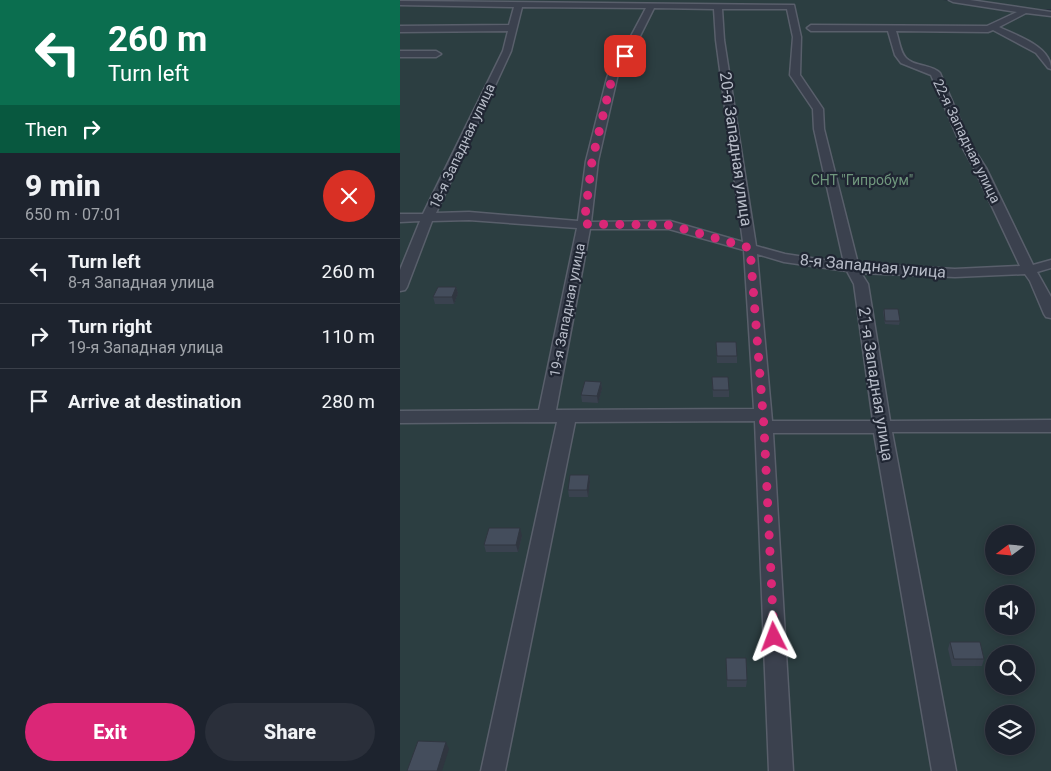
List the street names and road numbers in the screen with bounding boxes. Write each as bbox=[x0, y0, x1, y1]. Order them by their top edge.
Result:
street label: 20-я Западная улица bbox=[716, 71, 756, 227]
street label: 22-я Западная улица bbox=[930, 76, 1004, 206]
street label: 18-я Западная улица bbox=[426, 81, 498, 211]
street label: 19-я Западная улица bbox=[546, 242, 588, 378]
street label: 8-я Западная улица bbox=[799, 250, 947, 282]
street label: 21-я Западная улица bbox=[854, 306, 898, 462]

